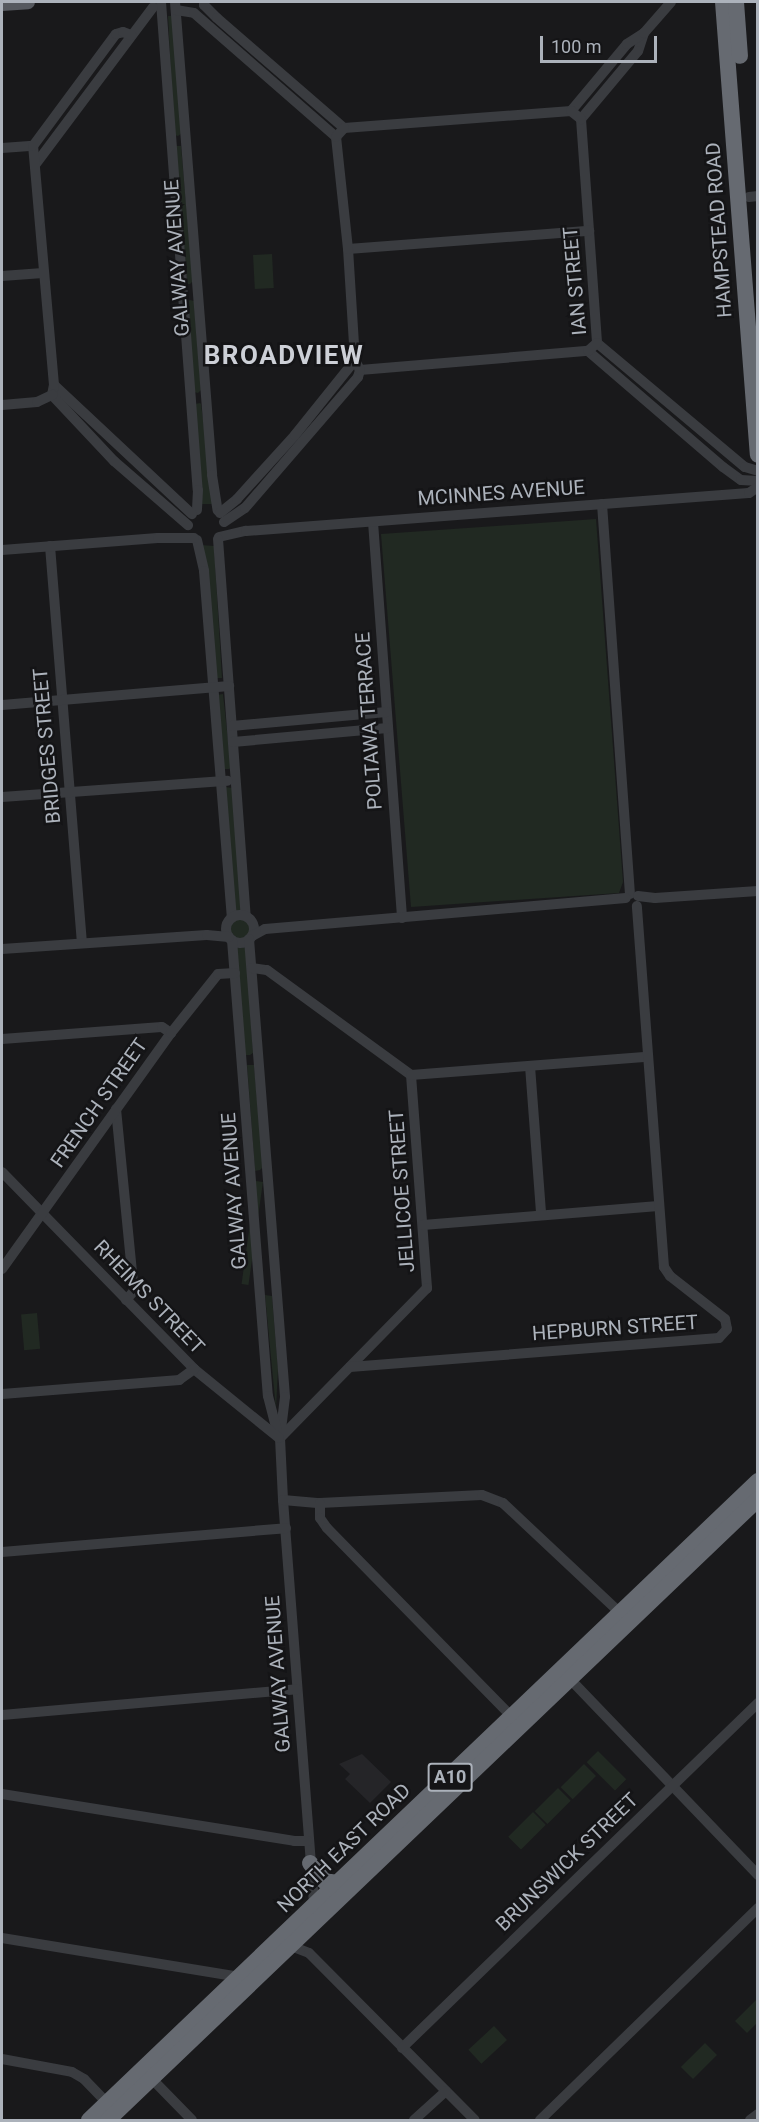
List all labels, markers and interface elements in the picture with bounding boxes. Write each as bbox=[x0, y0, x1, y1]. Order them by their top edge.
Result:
scale bar bbox=[543, 24, 660, 62]
text: 100 m bbox=[551, 36, 602, 57]
street label: HAMPSTEAD ROAD bbox=[701, 141, 737, 319]
street label: GALWAY AVENUE bbox=[160, 179, 194, 337]
street label: IAN STREET bbox=[558, 226, 592, 336]
district label: BROADVIEW bbox=[204, 340, 364, 372]
street label: MCINNES AVENUE bbox=[417, 475, 585, 511]
street label: POLTAWA TERRACE bbox=[351, 631, 387, 811]
street label: BRIDGES STREET bbox=[28, 667, 66, 825]
street label: FRENCH STREET bbox=[46, 1034, 152, 1172]
street label: JELLICOE STREET bbox=[384, 1109, 420, 1273]
street label: GALWAY AVENUE bbox=[217, 1112, 251, 1270]
street label: RHEIMS STREET bbox=[89, 1235, 209, 1359]
street label: HEPBURN STREET bbox=[531, 1310, 699, 1346]
street label: GALWAY AVENUE bbox=[261, 1595, 295, 1753]
road number: A10 bbox=[428, 1762, 472, 1792]
street label: NORTH EAST ROAD bbox=[272, 1778, 416, 1918]
street label: BRUNSWICK STREET bbox=[491, 1788, 643, 1936]

